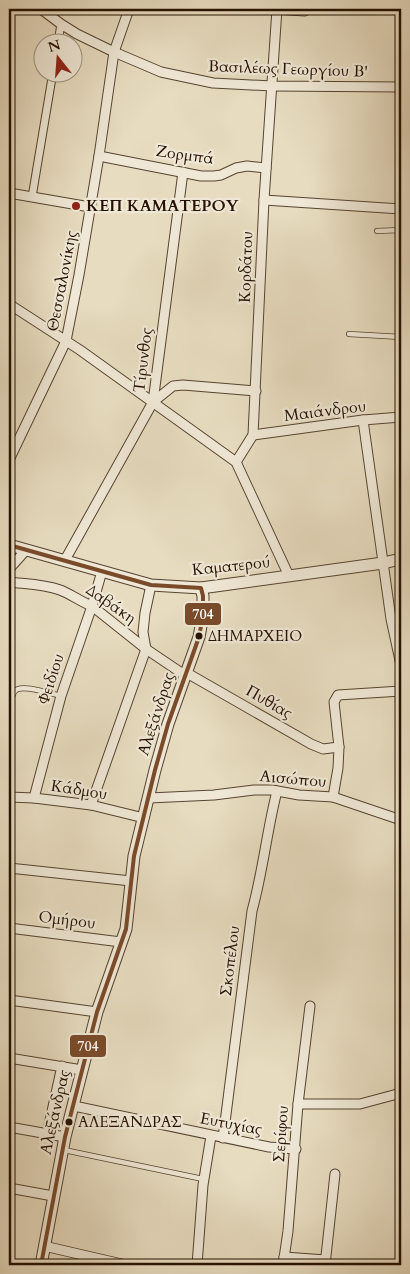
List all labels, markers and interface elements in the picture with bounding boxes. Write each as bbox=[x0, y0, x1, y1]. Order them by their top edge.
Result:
north arrow bbox=[32, 32, 82, 82]
text: N bbox=[46, 35, 63, 57]
street label: Βασιλέως Γεωργίου Β' bbox=[208, 55, 368, 83]
street label: Ζορμπά bbox=[154, 140, 216, 170]
place label: ΚΕΠ ΚΑΜΑΤΕΡΟΥ bbox=[86, 195, 239, 217]
marker: ΚΕΠ ΚΑΜΑΤΕΡΟΥ bbox=[70, 200, 82, 212]
street label: Θεσσαλονίκης bbox=[41, 228, 83, 333]
street label: Κορδάτου bbox=[234, 231, 258, 303]
street label: Τίρυνθος bbox=[128, 326, 158, 394]
street label: Μαιάνδρου bbox=[283, 395, 367, 427]
street label: Καματερού bbox=[191, 551, 271, 581]
street label: Δαβάκη bbox=[82, 579, 140, 629]
line badge: 704 bbox=[184, 602, 222, 626]
text: 704 bbox=[192, 605, 214, 624]
place label: ΔΗΜΑΡΧΕΙΟ bbox=[208, 626, 302, 646]
marker: ΔΗΜΑΡΧΕΙΟ bbox=[194, 631, 204, 641]
street label: Φειδίου bbox=[32, 651, 70, 707]
street label: Αλεξάνδρας bbox=[132, 669, 180, 758]
street label: Πυθίας bbox=[242, 680, 297, 724]
street label: Αισώπου bbox=[259, 765, 327, 793]
street label: Κάδμου bbox=[49, 775, 109, 805]
street label: Ομήρου bbox=[37, 906, 97, 934]
street label: Σκοπέλου bbox=[215, 924, 245, 998]
line badge: 704 bbox=[69, 1034, 107, 1058]
text: 704 bbox=[77, 1037, 99, 1056]
street label: Αλεξάνδρας bbox=[35, 1067, 75, 1157]
street label: Σερίφου bbox=[268, 1105, 294, 1163]
street label: Ευτυχίας bbox=[198, 1107, 264, 1141]
place label: ΑΛΕΞΑΝΔΡΑΣ bbox=[78, 1112, 182, 1132]
marker: ΑΛΕΞΑΝΔΡΑΣ bbox=[64, 1117, 74, 1127]

